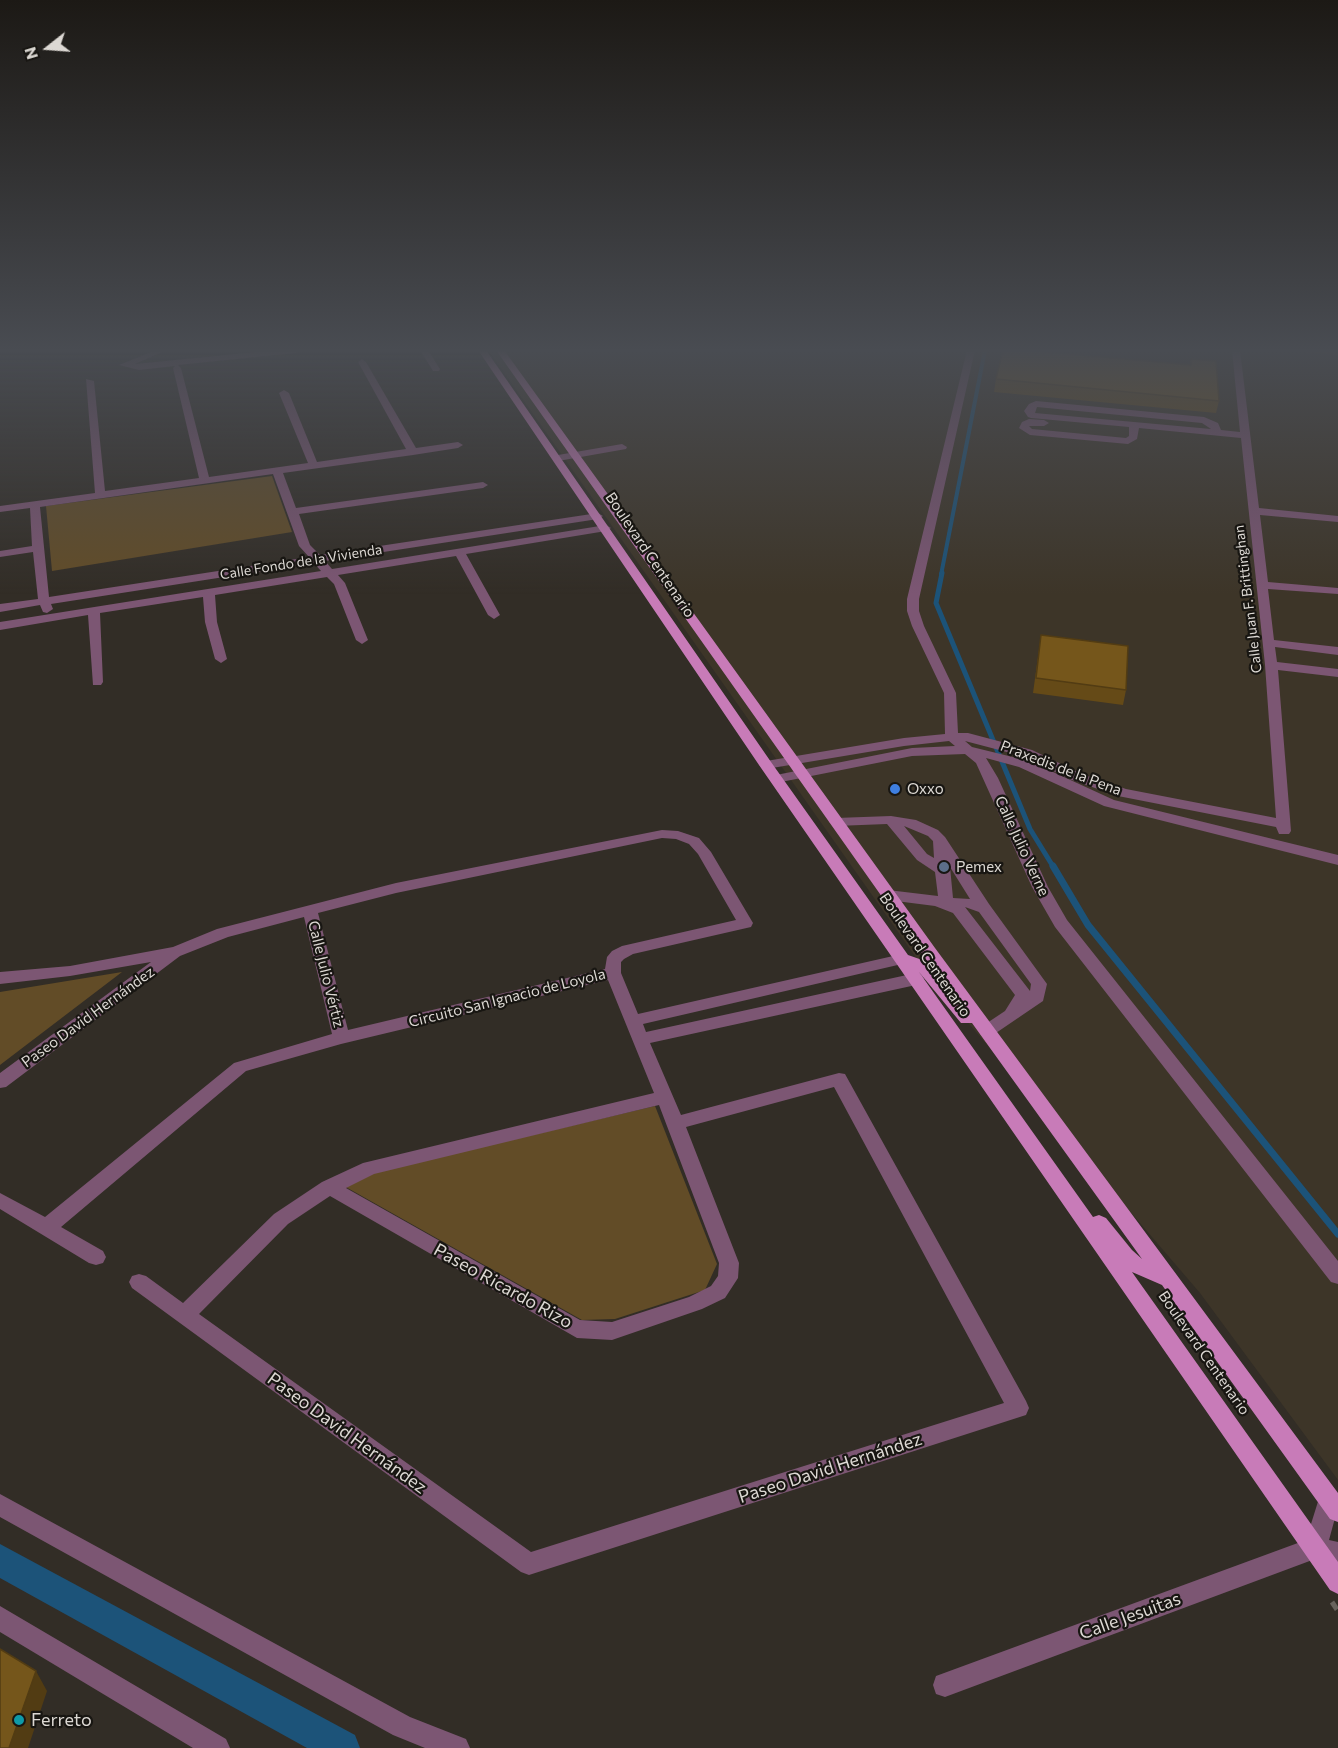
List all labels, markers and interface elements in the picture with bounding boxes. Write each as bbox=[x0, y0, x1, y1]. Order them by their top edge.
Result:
north arrow bbox=[18, 18, 78, 78]
text: N bbox=[19, 45, 41, 62]
street label: Boulevard Centenario bbox=[601, 489, 699, 621]
street label: Calle Juan F. Brittinghan bbox=[1231, 524, 1265, 674]
street label: Calle Fondo de la Vivienda bbox=[219, 541, 383, 583]
street label: Praxedis de la Pena bbox=[998, 737, 1124, 799]
place label: Oxxo bbox=[907, 780, 944, 798]
marker: Oxxo bbox=[888, 782, 902, 796]
street label: Calle Julio Verne bbox=[991, 793, 1053, 899]
place label: Pemex bbox=[956, 858, 1002, 876]
marker: Pemex bbox=[937, 860, 951, 874]
street label: Boulevard Centenario bbox=[875, 890, 975, 1020]
street label: Calle Julio Vértiz bbox=[304, 919, 348, 1029]
street label: Paseo David Hernández bbox=[18, 963, 158, 1071]
street label: Circuito San Ignacio de Loyola bbox=[407, 965, 607, 1031]
street label: Paseo Ricardo Rizo bbox=[430, 1239, 576, 1333]
street label: Boulevard Centenario bbox=[1154, 1288, 1254, 1418]
street label: Paseo David Hernández bbox=[263, 1368, 431, 1498]
street label: Paseo David Hernández bbox=[735, 1428, 925, 1508]
street label: Calle Jesuitas bbox=[1076, 1588, 1184, 1644]
place label: Ferreto bbox=[31, 1709, 92, 1731]
marker: Ferreto bbox=[12, 1713, 26, 1727]

